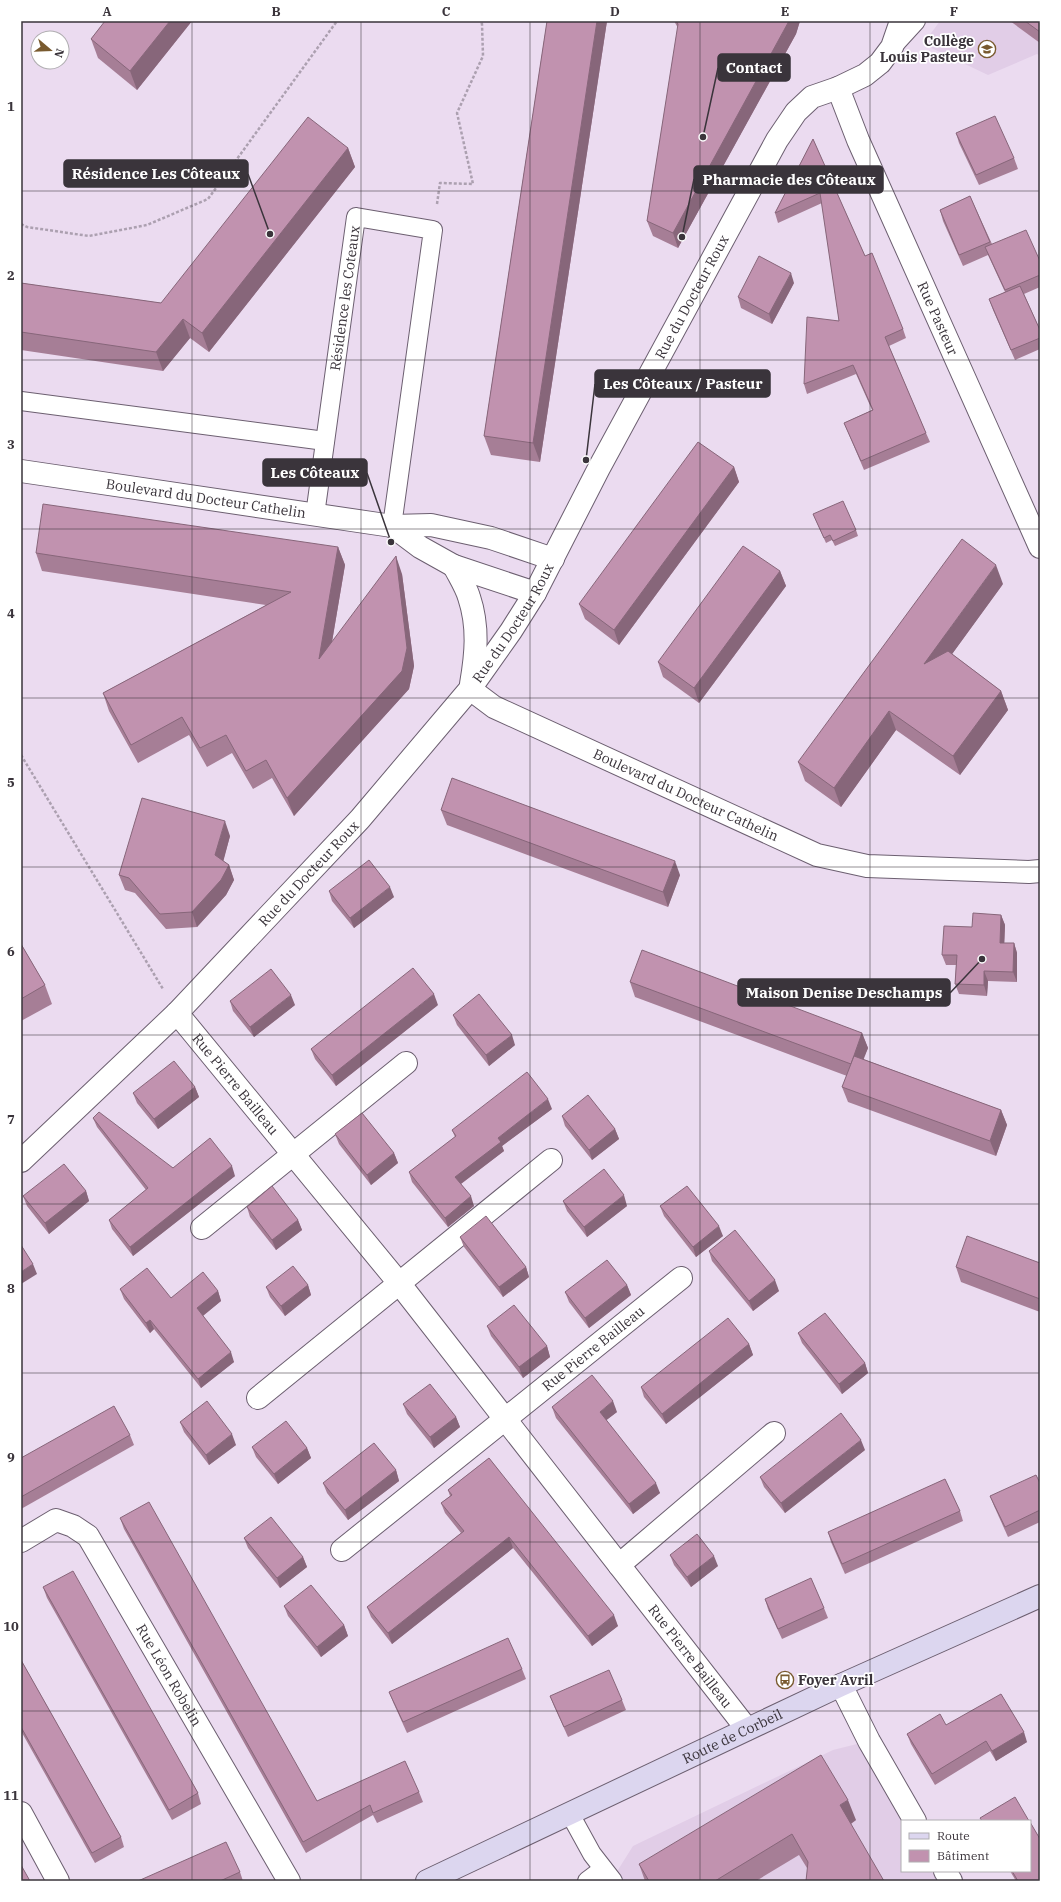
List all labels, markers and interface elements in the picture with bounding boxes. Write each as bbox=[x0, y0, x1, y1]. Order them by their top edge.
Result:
text: A bbox=[102, 3, 112, 20]
text: B bbox=[271, 3, 281, 20]
text: C bbox=[442, 3, 451, 20]
text: D bbox=[610, 3, 620, 20]
text: E bbox=[781, 3, 789, 20]
text: F bbox=[950, 3, 958, 20]
north arrow bbox=[30, 30, 70, 70]
place label: Collège Louis Pasteur bbox=[880, 32, 974, 66]
school or university icon: Collège Louis Pasteur bbox=[977, 39, 997, 59]
text: N bbox=[51, 47, 67, 60]
callout: Contact bbox=[718, 54, 790, 81]
text: Contact bbox=[726, 58, 783, 77]
text: 1 bbox=[7, 98, 15, 115]
callout: Résidence Les Côteaux bbox=[64, 160, 248, 187]
text: Résidence Les Côteaux bbox=[72, 164, 240, 183]
callout: Pharmacie des Côteaux bbox=[694, 166, 883, 193]
text: Pharmacie des Côteaux bbox=[702, 170, 876, 189]
street label: Résidence les Coteaux bbox=[326, 224, 364, 372]
street label: Rue du Docteur Roux bbox=[651, 232, 733, 362]
text: 2 bbox=[7, 267, 15, 284]
street label: Rue Pasteur bbox=[913, 279, 962, 359]
callout: Les Côteaux / Pasteur bbox=[595, 370, 770, 397]
text: Les Côteaux / Pasteur bbox=[603, 374, 763, 393]
text: 3 bbox=[7, 436, 15, 453]
callout: Les Côteaux bbox=[263, 459, 367, 486]
text: Les Côteaux bbox=[271, 463, 360, 482]
street label: Boulevard du Docteur Cathelin bbox=[105, 475, 307, 522]
street label: Rue du Docteur Roux bbox=[468, 560, 558, 686]
text: 4 bbox=[7, 605, 15, 622]
street label: Boulevard du Docteur Cathelin bbox=[590, 745, 781, 845]
text: 5 bbox=[7, 774, 15, 791]
street label: Rue du Docteur Roux bbox=[255, 817, 363, 930]
text: 6 bbox=[7, 943, 15, 960]
callout: Maison Denise Deschamps bbox=[738, 979, 950, 1006]
text: Maison Denise Deschamps bbox=[746, 983, 942, 1002]
street label: Rue Pierre Bailleau bbox=[188, 1030, 283, 1139]
text: 7 bbox=[7, 1111, 15, 1128]
text: 8 bbox=[7, 1280, 15, 1297]
street label: Rue Pierre Bailleau bbox=[538, 1302, 648, 1395]
text: 9 bbox=[7, 1449, 15, 1466]
street label: Rue Pierre Bailleau bbox=[644, 1601, 736, 1712]
text: 10 bbox=[3, 1618, 19, 1635]
street label: Rue Léon Robelin bbox=[132, 1621, 206, 1730]
bus stop icon: Foyer Avril bbox=[775, 1670, 795, 1690]
place label: Foyer Avril bbox=[798, 1671, 874, 1689]
street label: Route de Corbeil bbox=[680, 1705, 785, 1768]
text: 11 bbox=[3, 1787, 19, 1804]
legend bbox=[901, 1820, 1031, 1872]
text: Route bbox=[937, 1828, 970, 1843]
text: Bâtiment bbox=[937, 1848, 989, 1863]

